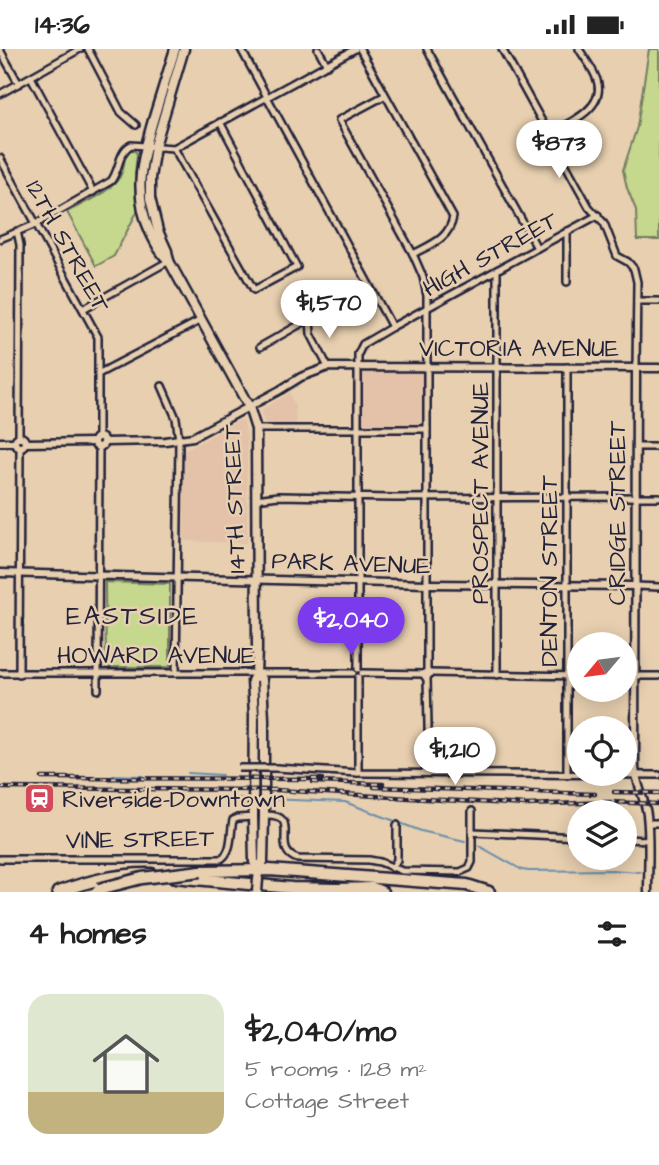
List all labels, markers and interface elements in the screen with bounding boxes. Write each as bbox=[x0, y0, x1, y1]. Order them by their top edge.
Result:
text: 14:36 bbox=[35, 7, 90, 43]
pin: $873 bbox=[518, 121, 600, 180]
text: $873 bbox=[532, 127, 586, 159]
street label: 12TH STREET bbox=[17, 174, 118, 319]
street label: HIGH STREET bbox=[417, 204, 564, 306]
pin: $1,570 bbox=[272, 281, 386, 340]
text: $1,570 bbox=[297, 287, 361, 319]
street label: VICTORIA AVENUE bbox=[419, 332, 619, 366]
street label: PROSPECT AVENUE bbox=[464, 382, 498, 604]
street label: CRIDGE STREET bbox=[601, 421, 635, 605]
street label: 14TH STREET bbox=[215, 424, 255, 574]
street label: DENTON STREET bbox=[533, 475, 567, 667]
street label: PARK AVENUE bbox=[271, 544, 431, 584]
pin: $2,040 bbox=[294, 597, 408, 657]
district label: EASTSIDE bbox=[66, 598, 200, 634]
text: $2,040 bbox=[314, 604, 388, 636]
north arrow bbox=[567, 632, 637, 702]
map controls bbox=[567, 632, 637, 870]
street label: HOWARD AVENUE bbox=[57, 639, 255, 673]
button: locate bbox=[567, 716, 637, 786]
pin: $1,210 bbox=[398, 727, 512, 787]
text: $1,210 bbox=[430, 734, 480, 766]
station icon: Riverside–Downtown bbox=[22, 782, 56, 816]
place label: Riverside–Downtown bbox=[62, 783, 285, 817]
button: layers bbox=[567, 800, 637, 870]
street label: VINE STREET bbox=[66, 822, 215, 858]
text: 4 homes bbox=[28, 913, 147, 955]
icon: filters bbox=[593, 915, 631, 953]
text: $2,040/mo bbox=[245, 1011, 396, 1053]
icon: home bbox=[84, 1022, 168, 1106]
text: 5 rooms · 128 m² bbox=[245, 1053, 427, 1085]
text: Cottage Street bbox=[245, 1085, 409, 1117]

